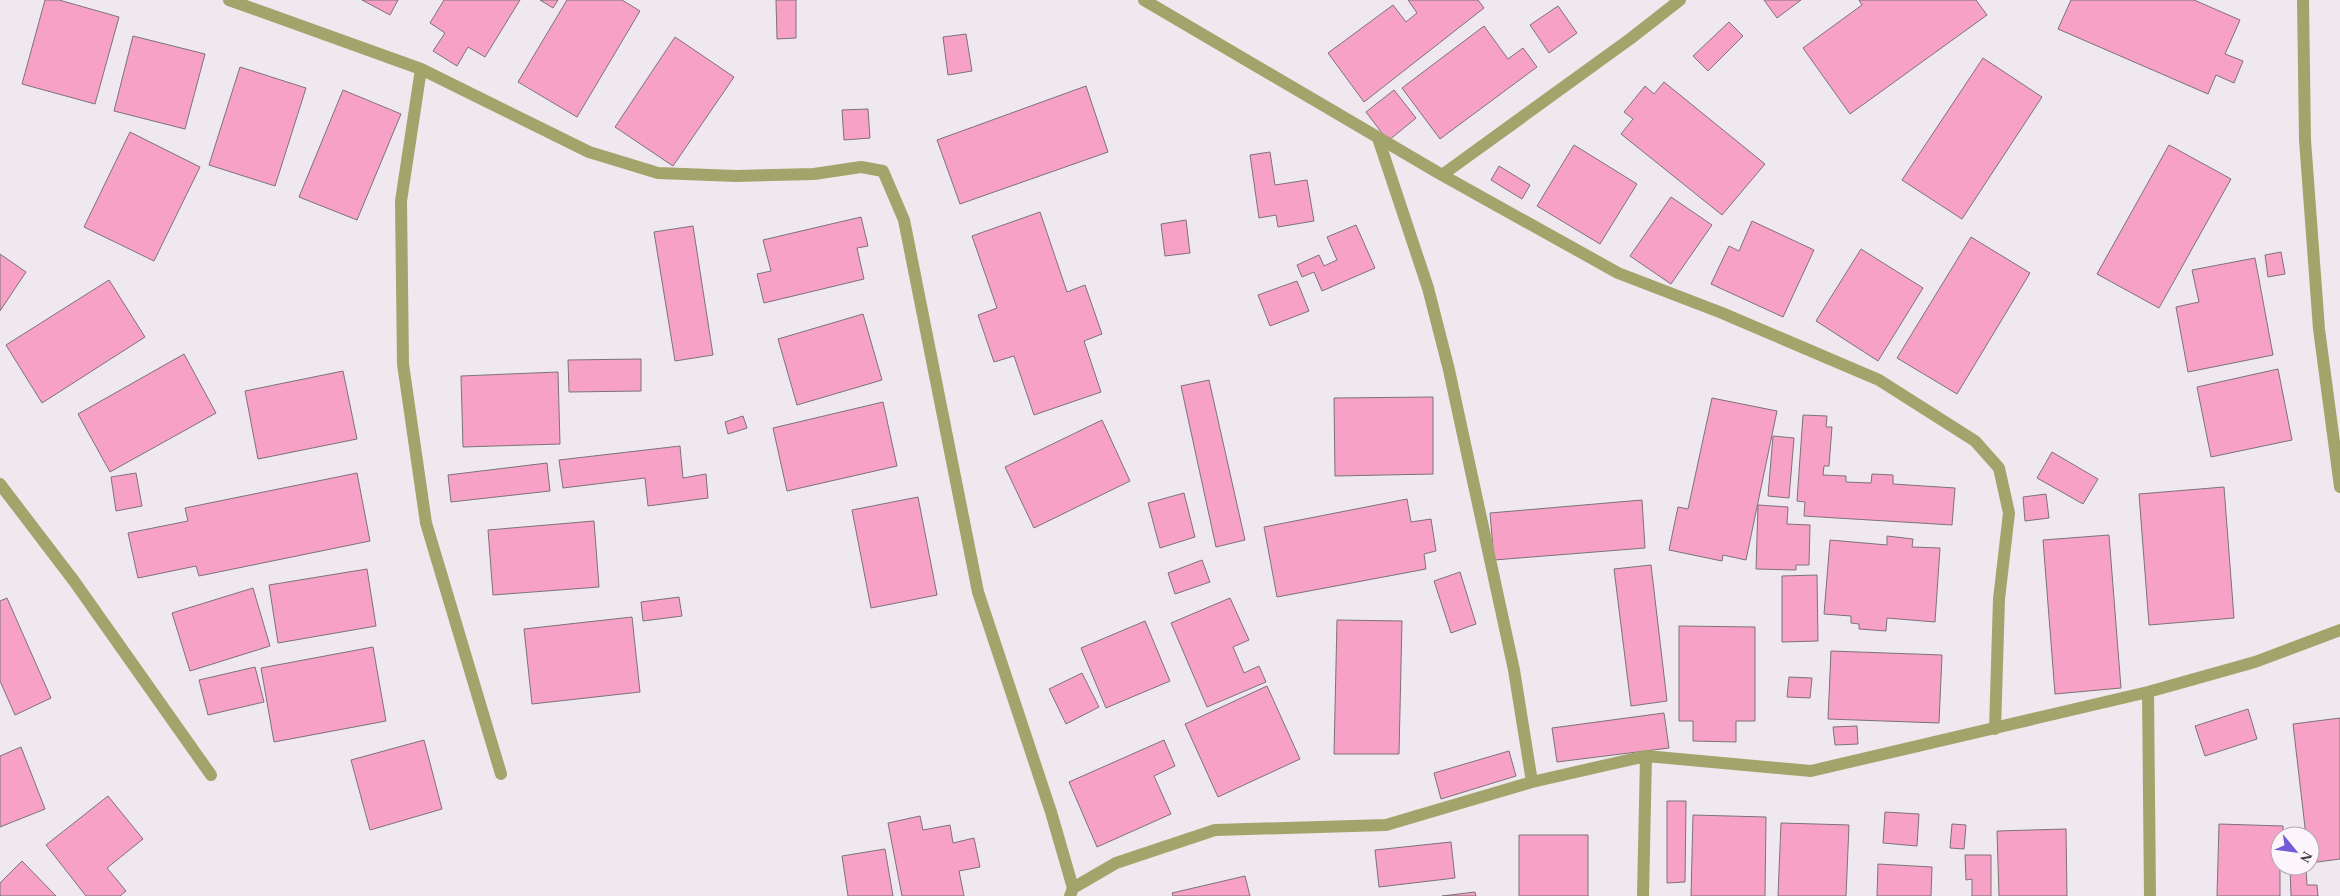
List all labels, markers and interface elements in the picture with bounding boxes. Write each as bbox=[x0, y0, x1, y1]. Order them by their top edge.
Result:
north arrow bbox=[2270, 826, 2320, 876]
text: N bbox=[2297, 849, 2315, 865]

